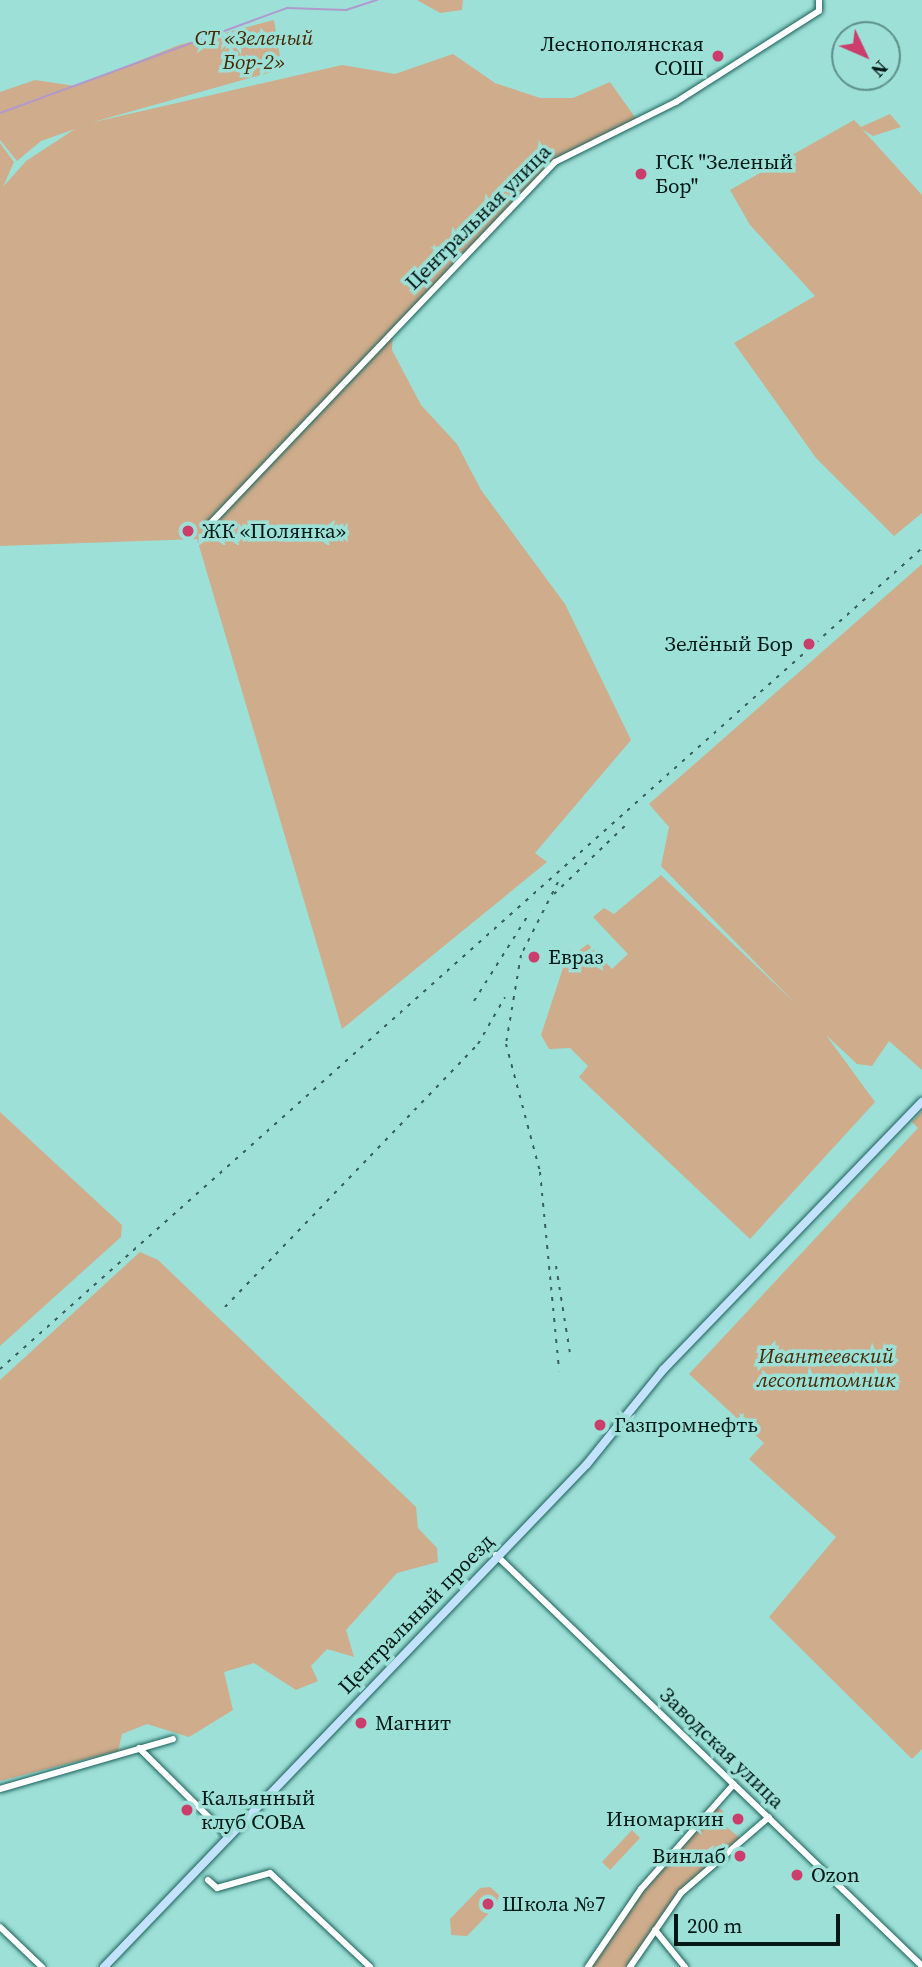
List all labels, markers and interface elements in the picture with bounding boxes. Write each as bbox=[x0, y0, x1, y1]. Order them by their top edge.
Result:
north arrow bbox=[831, 21, 901, 91]
park label: СТ «Зеленый Бор-2» bbox=[195, 25, 313, 75]
place label: Леснополянская СОШ bbox=[540, 31, 704, 81]
marker: Леснополянская СОШ bbox=[710, 48, 726, 64]
text: N bbox=[866, 55, 894, 83]
street label: Центральная улица bbox=[400, 139, 556, 295]
place label: ГСК "Зеленый Бор" bbox=[655, 149, 793, 199]
marker: ГСК "Зеленый Бор" bbox=[633, 166, 649, 182]
place label: ЖК «Полянка» bbox=[202, 518, 346, 544]
marker: ЖК «Полянка» bbox=[180, 523, 196, 539]
place label: Зелёный Бор bbox=[665, 631, 793, 657]
marker: Зелёный Бор bbox=[799, 634, 819, 654]
place label: Евраз bbox=[548, 944, 603, 970]
marker: Евраз bbox=[526, 949, 542, 965]
park label: Ивантеевский лесопитомник bbox=[756, 1343, 896, 1393]
place label: Газпромнефть bbox=[614, 1412, 758, 1438]
marker: Газпромнефть bbox=[592, 1417, 608, 1433]
street label: Центральный проезд bbox=[333, 1529, 499, 1699]
street label: Заводская улица bbox=[654, 1682, 790, 1814]
place label: Магнит bbox=[375, 1710, 451, 1736]
marker: Магнит bbox=[353, 1715, 369, 1731]
place label: Кальянный клуб СОВА bbox=[201, 1785, 315, 1835]
marker: Кальянный клуб СОВА bbox=[179, 1802, 195, 1818]
place label: Иномаркин bbox=[606, 1806, 724, 1832]
marker: Иномаркин bbox=[730, 1811, 746, 1827]
place label: Винлаб bbox=[652, 1843, 726, 1869]
marker: Винлаб bbox=[732, 1848, 748, 1864]
place label: Ozon bbox=[811, 1862, 860, 1888]
marker: Ozon bbox=[789, 1867, 805, 1883]
place label: Школа №7 bbox=[502, 1891, 606, 1917]
marker: Школа №7 bbox=[480, 1896, 496, 1912]
scale bar bbox=[677, 1900, 843, 1944]
text: 200 m bbox=[687, 1911, 742, 1940]

